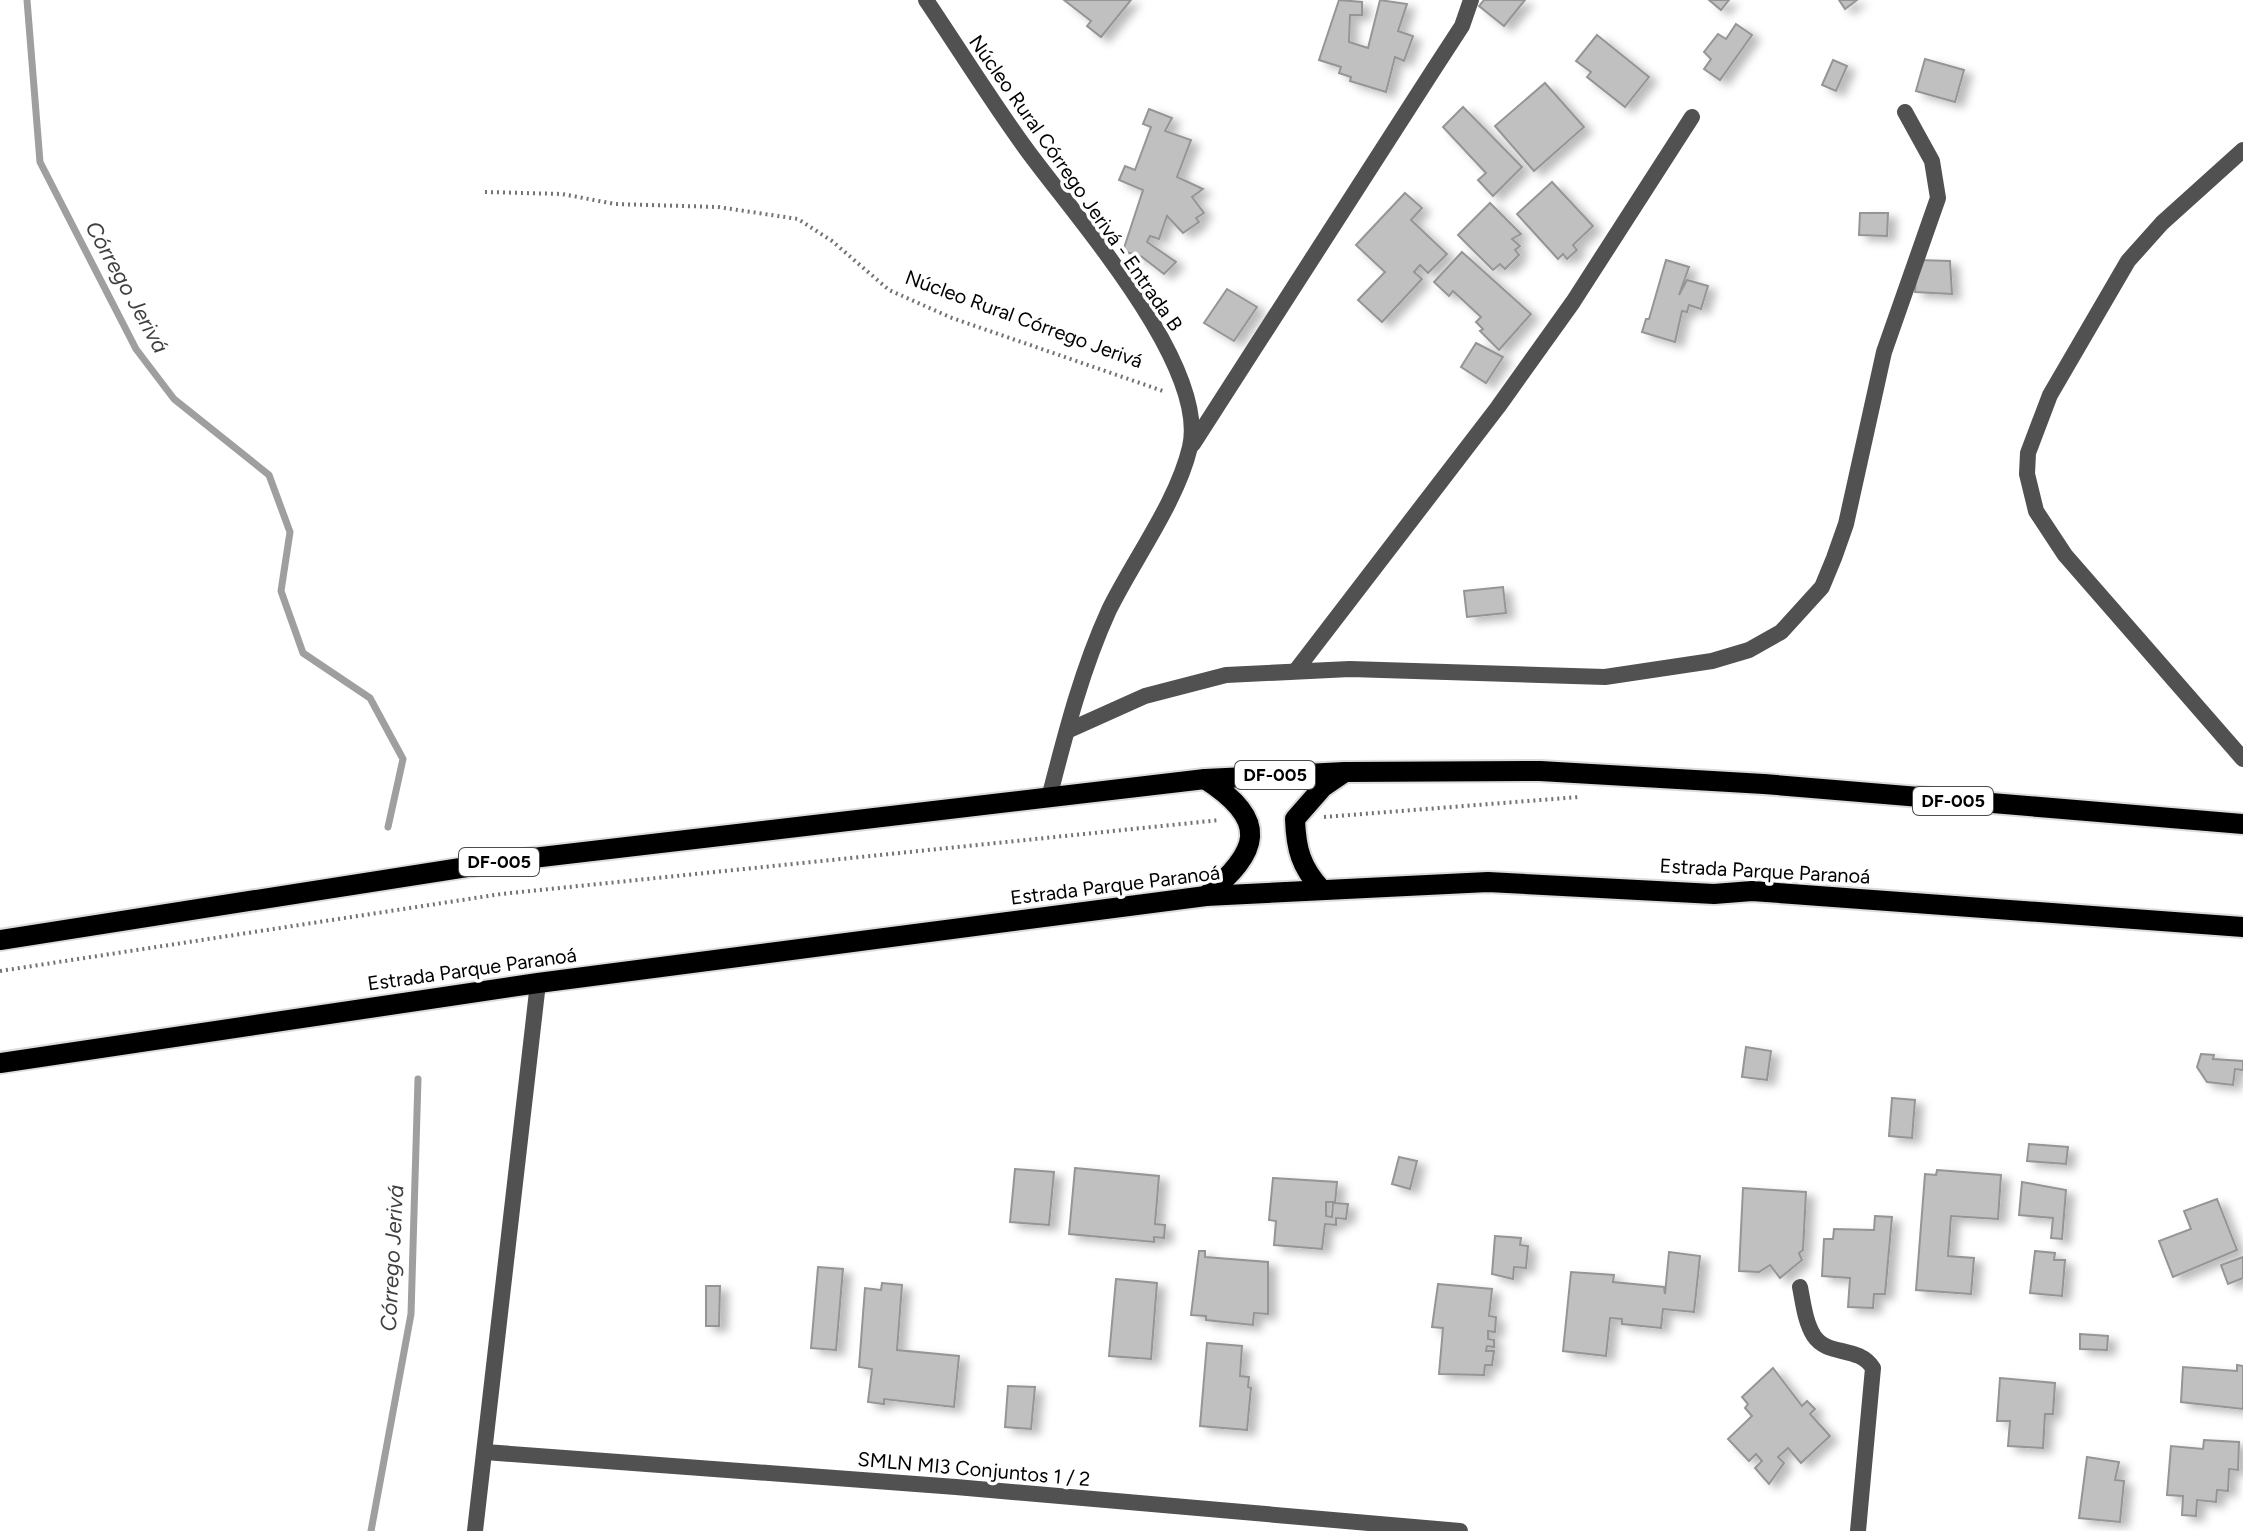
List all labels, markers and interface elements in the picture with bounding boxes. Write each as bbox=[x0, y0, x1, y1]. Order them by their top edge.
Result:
street label: Núcleo Rural Córrego Jerivá - Entrada B bbox=[964, 30, 1188, 336]
water label: Córrego Jerivá bbox=[80, 216, 174, 358]
street label: Núcleo Rural Córrego Jerivá bbox=[902, 265, 1146, 373]
road number: DF-005 bbox=[1235, 761, 1315, 789]
road number: DF-005 bbox=[1913, 787, 1993, 815]
road number: DF-005 bbox=[459, 848, 539, 876]
street label: Estrada Parque Paranoá bbox=[1659, 853, 1871, 889]
street label: Estrada Parque Paranoá bbox=[1009, 860, 1221, 910]
street label: Estrada Parque Paranoá bbox=[366, 942, 578, 996]
water label: Córrego Jerivá bbox=[375, 1184, 409, 1332]
street label: SMLN MI3 Conjuntos 1 / 2 bbox=[857, 1447, 1091, 1491]

